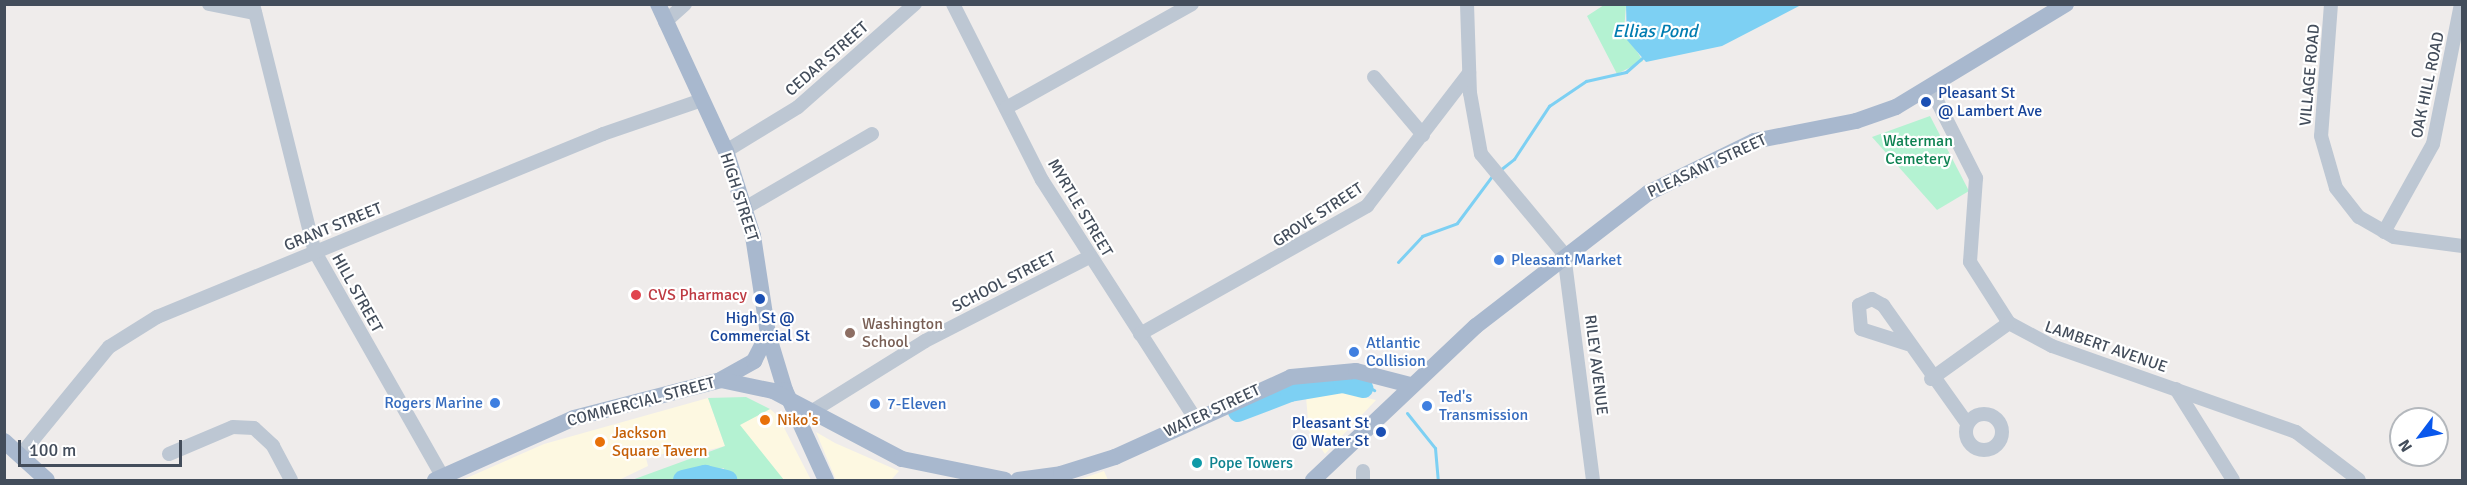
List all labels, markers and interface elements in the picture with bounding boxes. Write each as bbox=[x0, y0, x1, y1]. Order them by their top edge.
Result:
street label: CEDAR STREET bbox=[782, 18, 872, 100]
water label: Ellias Pond bbox=[1613, 20, 1697, 42]
street label: VILLAGE ROAD bbox=[2296, 23, 2324, 127]
street label: OAK HILL ROAD bbox=[2407, 30, 2449, 140]
place label: Pleasant St @ Lambert Ave bbox=[1938, 83, 2042, 121]
marker: Pleasant St @ Lambert Ave bbox=[1919, 95, 1933, 109]
street label: PLEASANT STREET bbox=[1644, 130, 1770, 202]
park label: Waterman Cemetery bbox=[1883, 131, 1953, 169]
street label: HIGH STREET bbox=[716, 150, 762, 244]
street label: MYRTLE STREET bbox=[1043, 156, 1117, 260]
street label: GROVE STREET bbox=[1269, 179, 1367, 251]
street label: GRANT STREET bbox=[281, 199, 385, 255]
street label: SCHOOL STREET bbox=[949, 248, 1059, 316]
street label: HILL STREET bbox=[327, 250, 387, 336]
place label: Pleasant Market bbox=[1511, 250, 1622, 270]
marker: Pleasant Market bbox=[1492, 253, 1506, 267]
place label: CVS Pharmacy bbox=[648, 285, 747, 305]
marker: CVS Pharmacy bbox=[629, 288, 643, 302]
marker: High St @ Commercial St bbox=[753, 292, 767, 306]
place label: High St @ Commercial St bbox=[710, 308, 810, 346]
place label: Washington School bbox=[862, 314, 943, 352]
street label: RILEY AVENUE bbox=[1580, 314, 1612, 416]
street label: LAMBERT AVENUE bbox=[2042, 317, 2170, 377]
marker: Washington School bbox=[843, 326, 857, 340]
place label: Atlantic Collision bbox=[1366, 333, 1426, 371]
marker: Atlantic Collision bbox=[1347, 345, 1361, 359]
street label: COMMERCIAL STREET bbox=[565, 373, 717, 431]
street label: WATER STREET bbox=[1161, 380, 1263, 442]
place label: Ted's Transmission bbox=[1439, 387, 1528, 425]
place label: Rogers Marine bbox=[384, 393, 483, 413]
place label: 7-Eleven bbox=[887, 394, 946, 414]
marker: Rogers Marine bbox=[488, 396, 502, 410]
marker: 7-Eleven bbox=[868, 397, 882, 411]
marker: Ted's Transmission bbox=[1420, 399, 1434, 413]
north arrow bbox=[2389, 407, 2449, 467]
place label: Niko's bbox=[777, 410, 819, 430]
marker: Niko's bbox=[758, 413, 772, 427]
place label: Pleasant St @ Water St bbox=[1292, 413, 1369, 451]
place label: Jackson Square Tavern bbox=[612, 423, 708, 461]
marker: Pleasant St @ Water St bbox=[1374, 425, 1388, 439]
scale bar bbox=[21, 428, 184, 466]
marker: Jackson Square Tavern bbox=[593, 435, 607, 449]
text: N bbox=[2394, 435, 2417, 456]
text: 100 m bbox=[29, 439, 76, 461]
place label: Pope Towers bbox=[1209, 453, 1293, 473]
marker: Pope Towers bbox=[1190, 456, 1204, 470]

